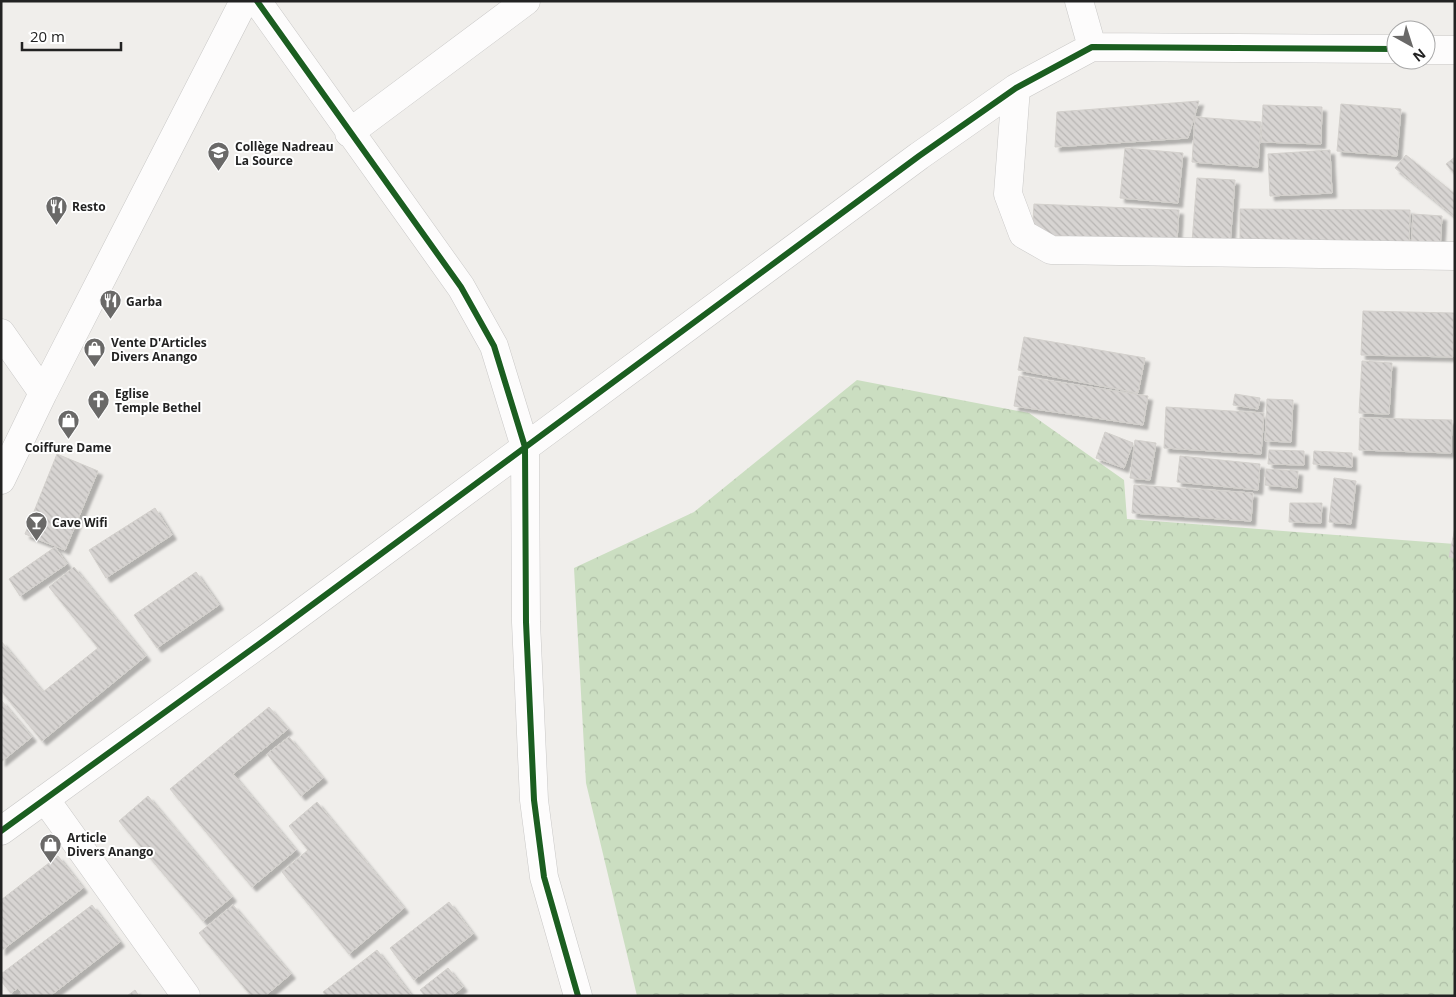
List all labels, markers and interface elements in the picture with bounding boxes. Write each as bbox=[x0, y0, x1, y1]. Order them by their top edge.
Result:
scale bar bbox=[22, 20, 121, 52]
north arrow bbox=[1386, 20, 1436, 70]
text: 20 m bbox=[30, 26, 65, 46]
text: N bbox=[1409, 45, 1430, 66]
place label: Collège Nadreau La Source bbox=[235, 138, 334, 169]
school or university icon: Collège Nadreau La Source bbox=[207, 141, 231, 172]
restaurant icon: Resto bbox=[44, 194, 68, 225]
place label: Resto bbox=[72, 198, 106, 215]
restaurant icon: Garba bbox=[98, 289, 122, 320]
place label: Garba bbox=[126, 293, 162, 310]
place label: Vente D'Articles Divers Anango bbox=[111, 334, 207, 365]
shop icon: Vente D'Articles Divers Anango bbox=[83, 337, 107, 368]
place label: Eglise Temple Bethel bbox=[115, 385, 201, 416]
church icon: Eglise Temple Bethel bbox=[87, 388, 111, 419]
shop icon: Coiffure Dame bbox=[56, 408, 80, 439]
place label: Coiffure Dame bbox=[25, 439, 111, 456]
bar icon: Cave Wifi bbox=[24, 510, 48, 541]
place label: Cave Wifi bbox=[52, 514, 108, 531]
place label: Article Divers Anango bbox=[67, 829, 154, 860]
shop icon: Article Divers Anango bbox=[39, 832, 63, 863]

